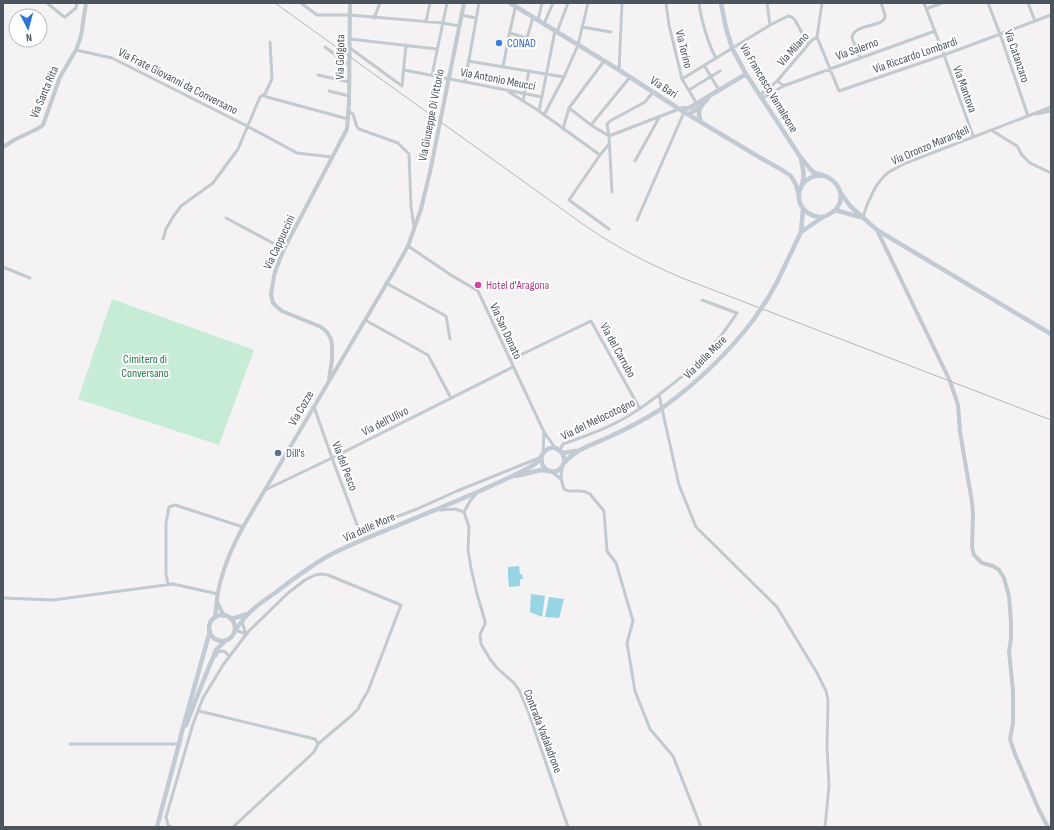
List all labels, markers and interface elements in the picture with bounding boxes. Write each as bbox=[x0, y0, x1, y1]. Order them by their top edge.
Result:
north arrow bbox=[8, 8, 48, 48]
street label: Via Torino bbox=[672, 28, 696, 70]
street label: Via Catanzaro bbox=[1000, 28, 1033, 85]
street label: Via Milano bbox=[774, 29, 813, 69]
text: N bbox=[25, 31, 33, 44]
street label: Via Golgota bbox=[333, 34, 348, 80]
street label: Via Riccardo Lombardi bbox=[871, 34, 959, 77]
street label: Via Salerno bbox=[834, 35, 881, 64]
place label: CONAD bbox=[507, 36, 536, 51]
marker: CONAD bbox=[494, 38, 504, 48]
street label: Via Francesco Vamaleone bbox=[736, 41, 801, 136]
street label: Via Frate Giovanni da Conversano bbox=[115, 45, 240, 118]
street label: Via Santa Rita bbox=[27, 63, 62, 121]
street label: Via Mantova bbox=[949, 64, 980, 115]
street label: Via Antonio Meucci bbox=[459, 65, 537, 94]
street label: Via Giuseppe Di Vittorio bbox=[415, 68, 448, 163]
street label: Via Bari bbox=[647, 73, 680, 102]
street label: Via Oronzo Marangell bbox=[889, 122, 971, 169]
street label: Via Cappuccini bbox=[260, 213, 299, 272]
place label: Hotel d'Aragona bbox=[486, 278, 550, 293]
marker: Hotel d'Aragona bbox=[473, 280, 483, 290]
street label: Via San Donato bbox=[486, 301, 525, 362]
street label: Via del Carrubo bbox=[596, 320, 639, 380]
street label: Via delle More bbox=[680, 332, 730, 382]
park label: Cimitero di Conversano bbox=[121, 352, 169, 381]
street label: Via Cozze bbox=[285, 388, 318, 428]
street label: Via del Melocotogno bbox=[559, 395, 638, 444]
street label: Via dell'Ulivo bbox=[359, 403, 411, 440]
street label: Via del Pesco bbox=[328, 439, 361, 493]
place label: Dill's bbox=[286, 446, 305, 461]
marker: Dill's bbox=[273, 448, 283, 458]
street label: Via delle More bbox=[341, 509, 398, 546]
street label: Contrada Vadaladrone bbox=[520, 687, 565, 775]

